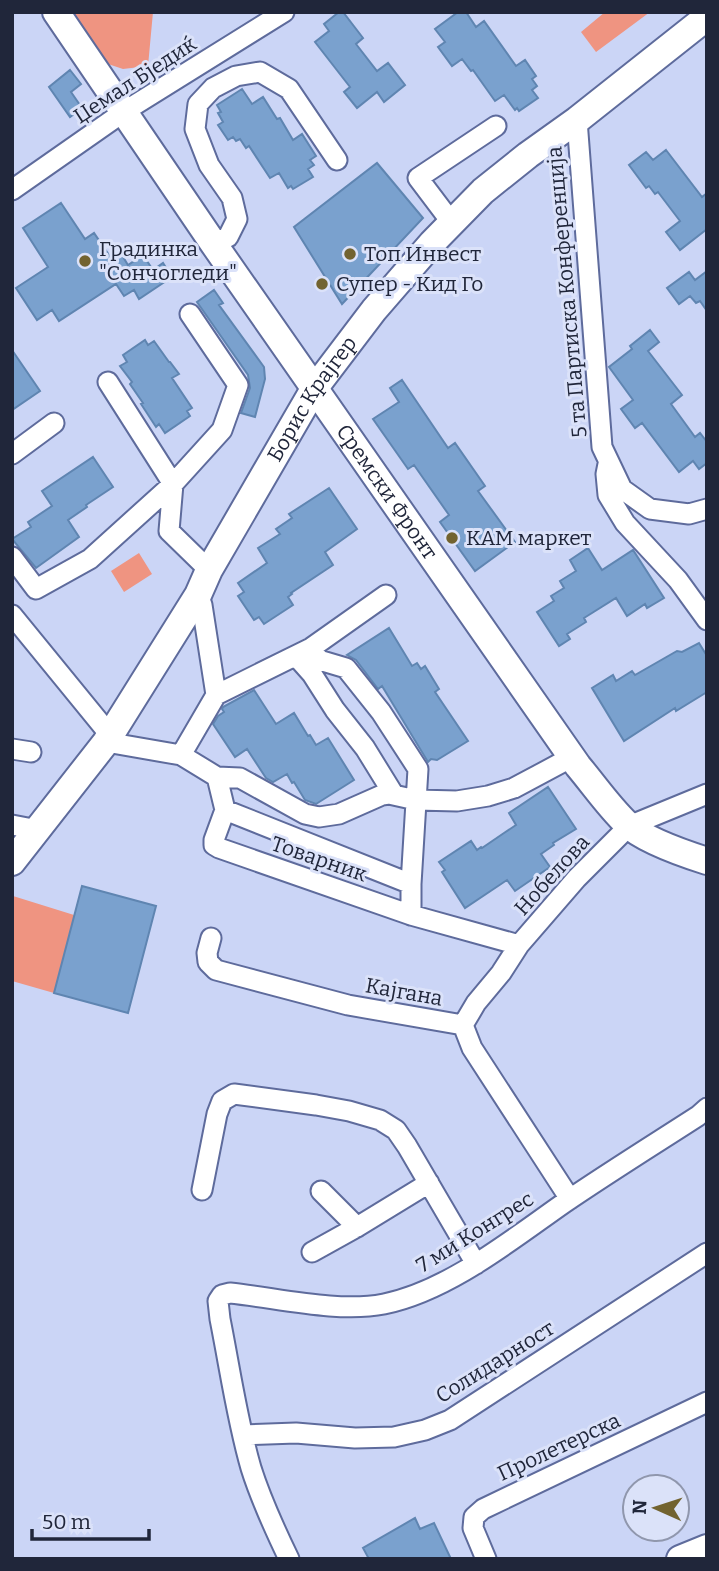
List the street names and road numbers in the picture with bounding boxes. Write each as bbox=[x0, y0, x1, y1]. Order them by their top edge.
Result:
street label: Џемал Бједиќ bbox=[69, 30, 202, 129]
street label: 5 та Партиска Конференција bbox=[541, 145, 593, 439]
street label: Борис Крајгер bbox=[262, 331, 362, 466]
street label: Сремски Фронт bbox=[331, 419, 443, 565]
street label: Нобелова bbox=[509, 829, 595, 921]
street label: Товарник bbox=[268, 831, 371, 888]
street label: Кајгана bbox=[363, 972, 445, 1012]
street label: 7 ми Конгрес bbox=[412, 1186, 539, 1278]
street label: Солидарност bbox=[431, 1315, 559, 1409]
street label: Пролетерска bbox=[493, 1407, 625, 1487]

